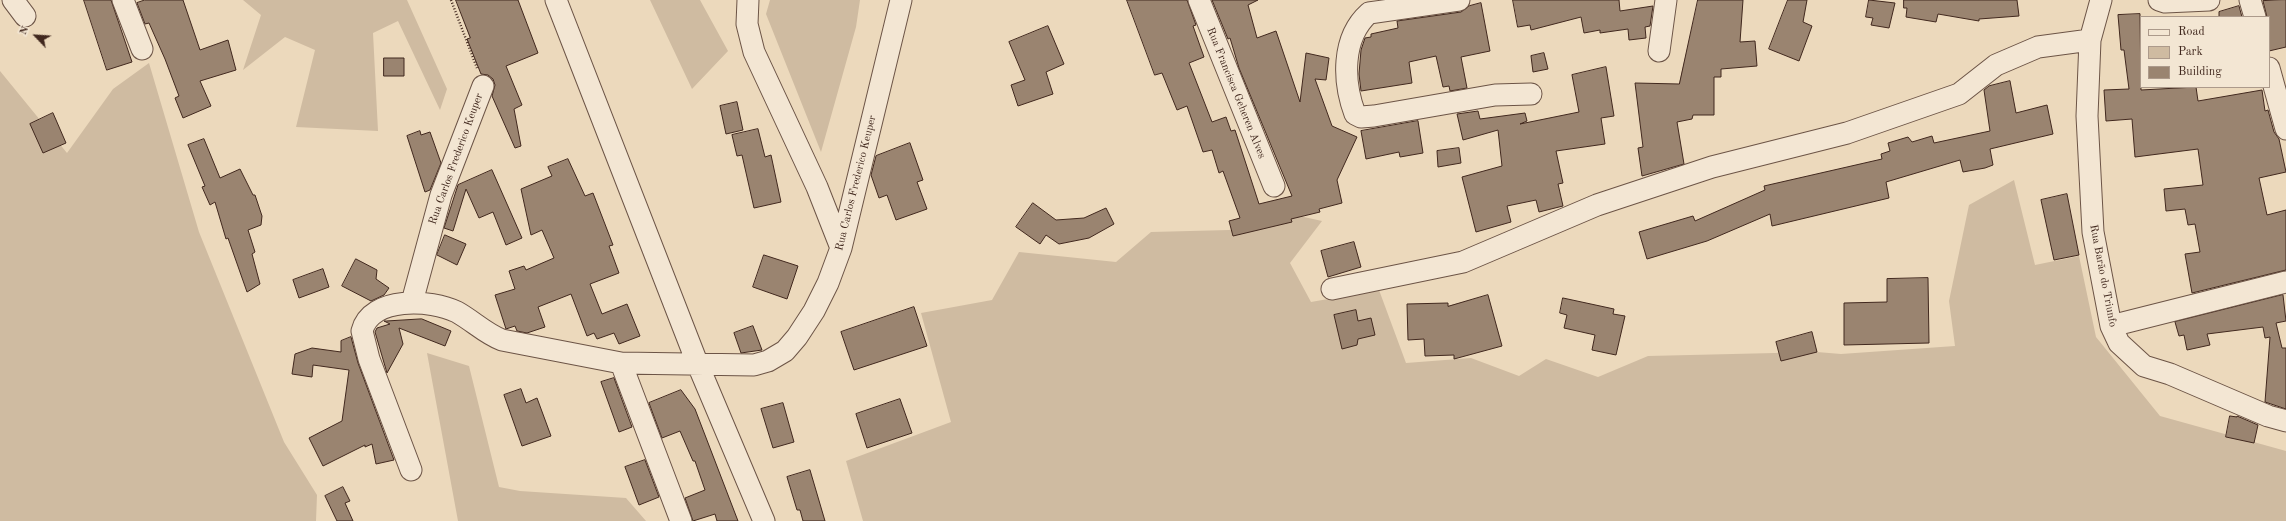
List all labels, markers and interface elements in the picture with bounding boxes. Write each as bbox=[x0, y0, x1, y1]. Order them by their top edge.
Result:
north arrow bbox=[16, 16, 56, 56]
legend bbox=[2140, 16, 2270, 88]
text: N bbox=[18, 25, 31, 37]
street label: Rua Francisca Geheren Alves bbox=[1204, 25, 1268, 161]
text: Road bbox=[2178, 26, 2205, 38]
text: Park bbox=[2178, 46, 2203, 58]
text: Building bbox=[2178, 66, 2222, 78]
street label: Rua Carlos Frederico Keuper bbox=[426, 91, 486, 227]
street label: Rua Carlos Frederico Keuper bbox=[833, 114, 879, 252]
street label: Rua Barão do Triunfo bbox=[2087, 224, 2119, 328]

